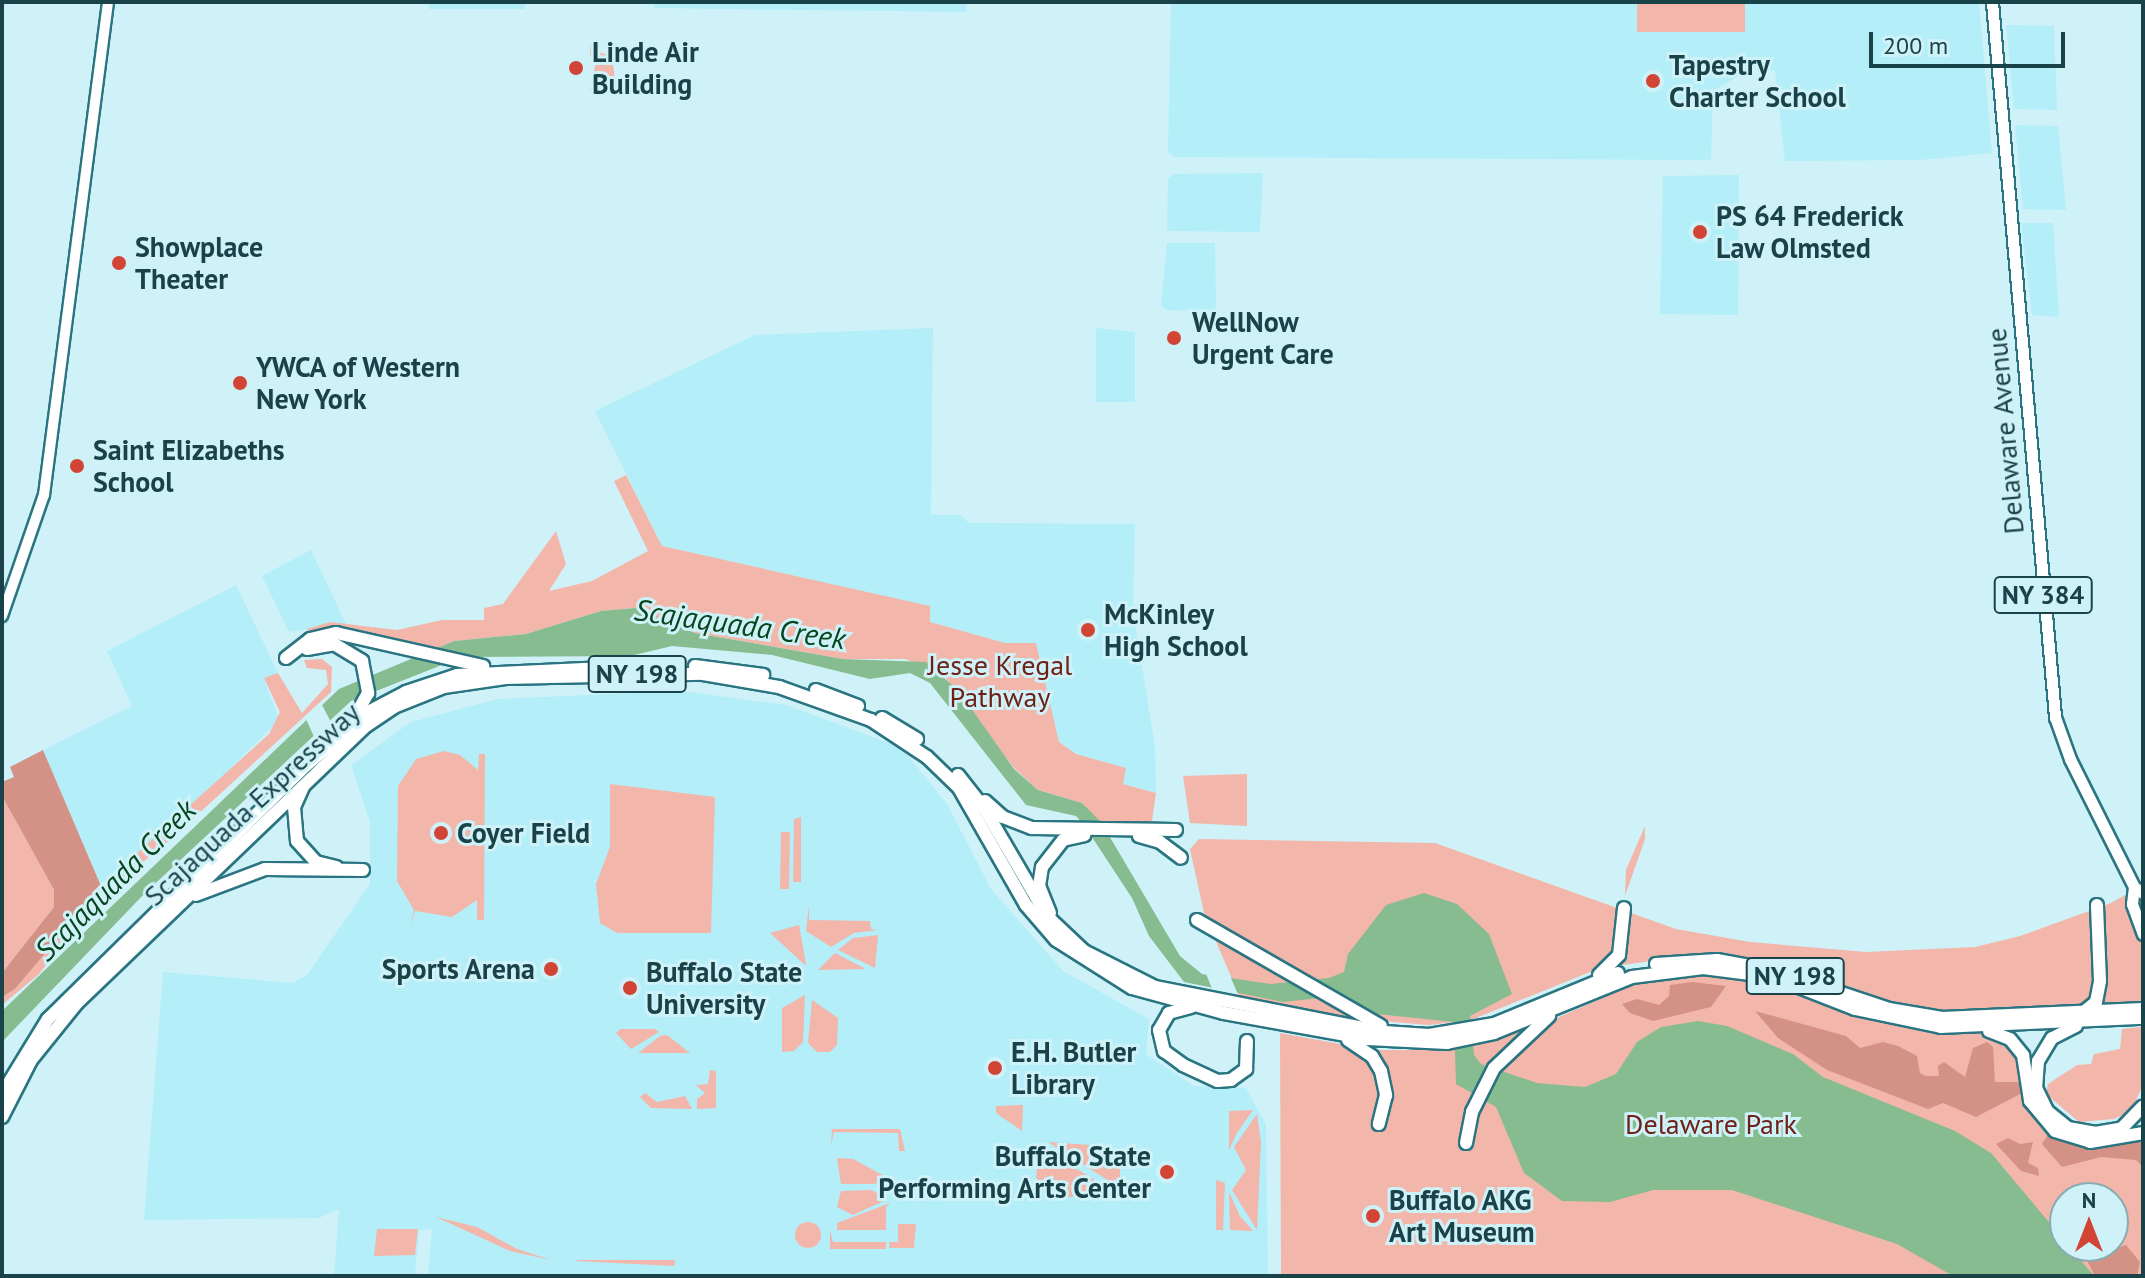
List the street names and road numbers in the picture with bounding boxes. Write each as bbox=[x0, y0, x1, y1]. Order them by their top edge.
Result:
street label: Delaware Avenue bbox=[1979, 326, 2031, 536]
road number: NY 384 bbox=[1993, 573, 2093, 617]
road number: NY 198 bbox=[587, 652, 687, 696]
street label: Scajaquada Expressway bbox=[137, 695, 367, 913]
road number: NY 198 bbox=[1745, 954, 1845, 998]

